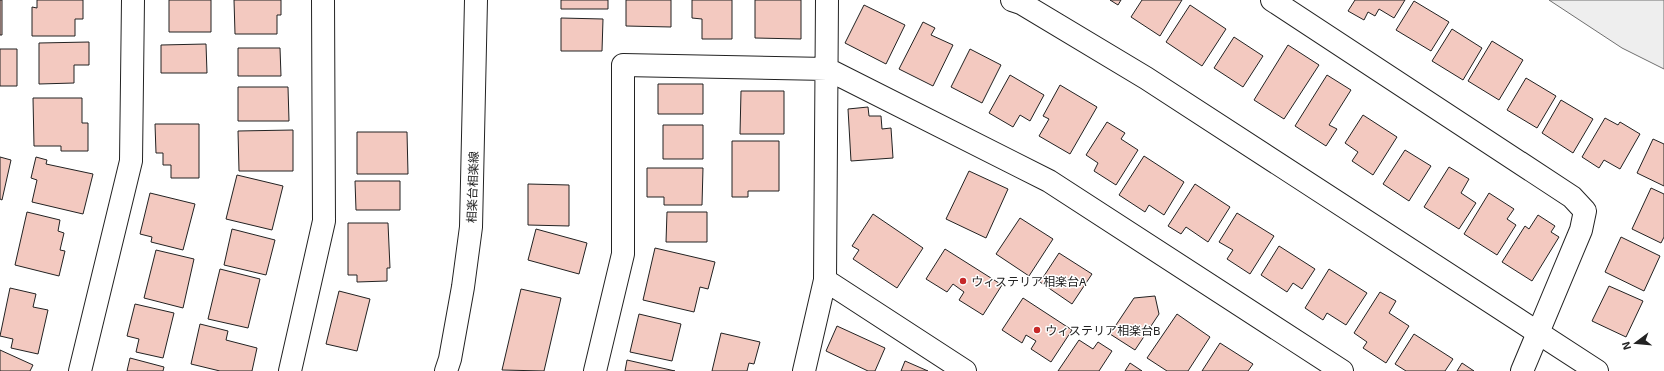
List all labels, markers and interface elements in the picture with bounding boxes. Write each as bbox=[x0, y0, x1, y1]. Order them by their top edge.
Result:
street label: 相楽台相楽線 bbox=[464, 151, 480, 223]
place label: ウィステリア相楽台A bbox=[971, 274, 1087, 288]
marker: ウィステリア相楽台A bbox=[958, 276, 968, 286]
place label: ウィステリア相楽台B bbox=[1045, 323, 1160, 337]
north arrow bbox=[1616, 323, 1656, 363]
marker: ウィステリア相楽台B bbox=[1032, 325, 1042, 335]
text: N bbox=[1619, 340, 1633, 352]

